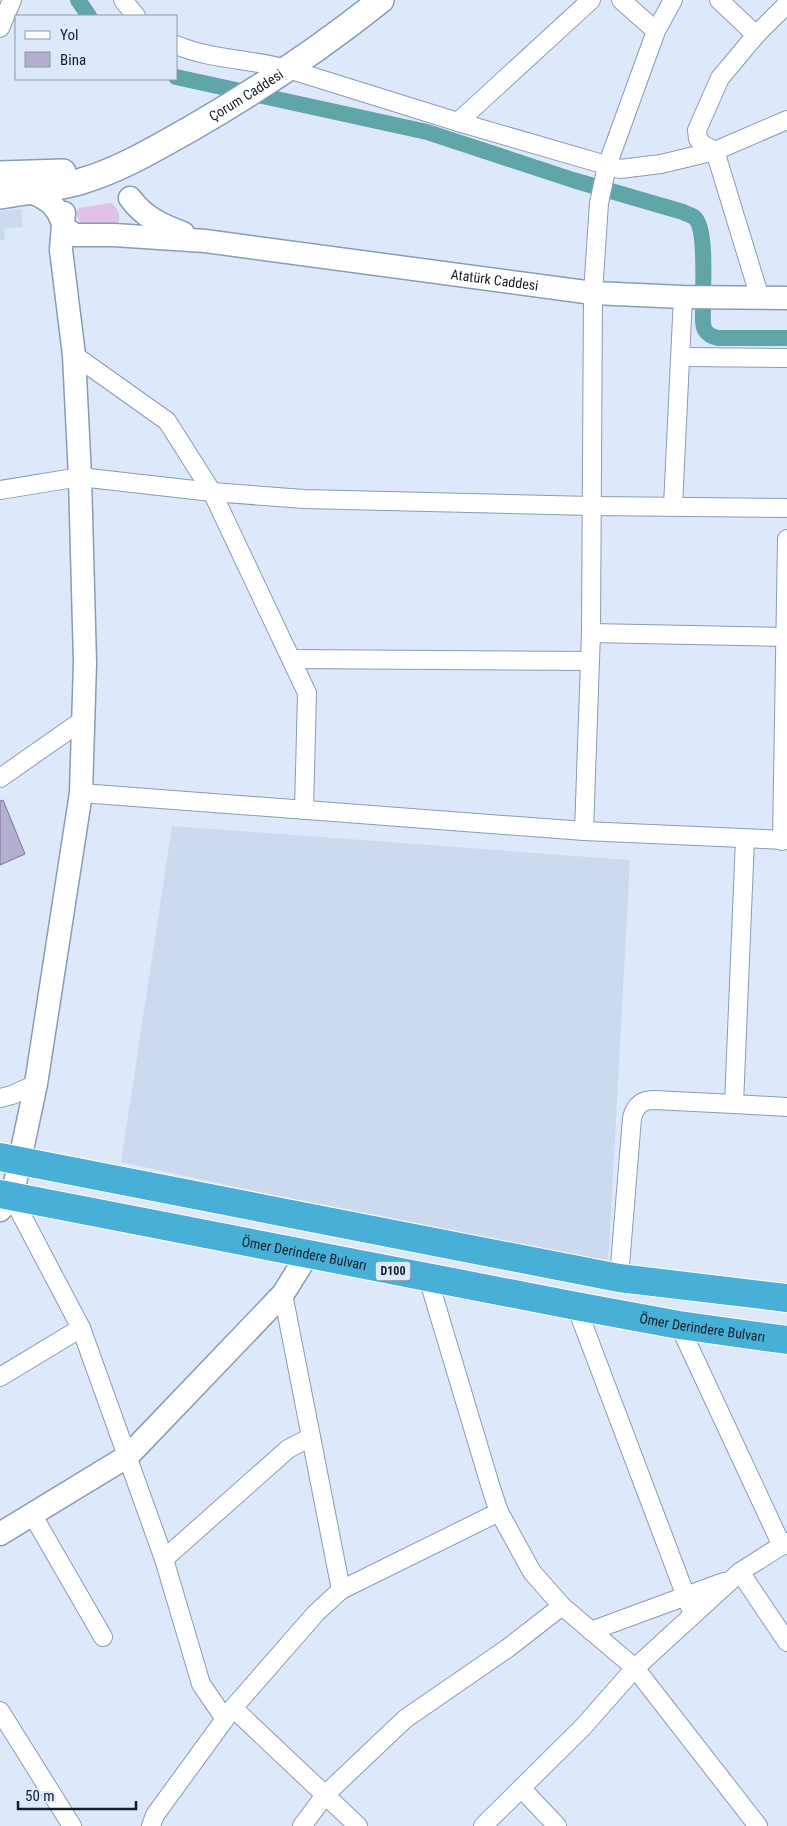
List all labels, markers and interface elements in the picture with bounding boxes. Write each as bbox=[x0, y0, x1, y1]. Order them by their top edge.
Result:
legend bbox=[15, 15, 178, 80]
text: Yol bbox=[60, 26, 78, 44]
text: Bina bbox=[60, 51, 86, 69]
street label: Çorum Caddesi bbox=[206, 66, 286, 124]
street label: Atatürk Caddesi bbox=[450, 266, 539, 294]
street label: Ömer Derindere Bulvarı bbox=[240, 1233, 368, 1273]
road number: D100 bbox=[376, 1262, 410, 1280]
street label: Ömer Derindere Bulvarı bbox=[638, 1310, 766, 1345]
scale bar bbox=[18, 1778, 135, 1810]
text: 50 m bbox=[25, 1787, 55, 1805]

